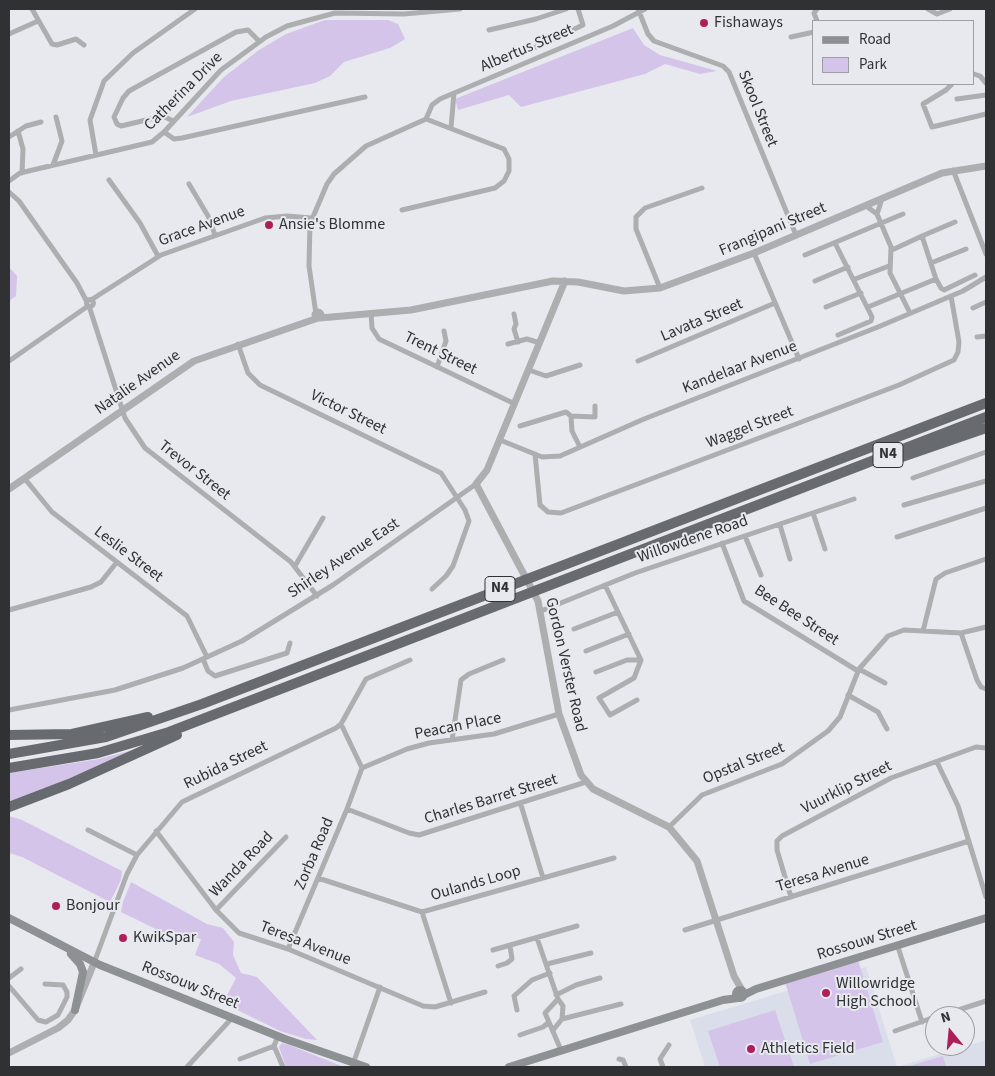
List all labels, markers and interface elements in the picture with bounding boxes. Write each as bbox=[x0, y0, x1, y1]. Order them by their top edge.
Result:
place label: Fishaways bbox=[714, 13, 783, 33]
marker: Fishaways bbox=[698, 17, 710, 29]
legend bbox=[812, 20, 975, 85]
street label: Albertus Street bbox=[478, 21, 576, 77]
text: Road bbox=[859, 29, 891, 50]
street label: Catherina Drive bbox=[141, 49, 227, 135]
text: Park bbox=[859, 54, 887, 75]
street label: Skool Street bbox=[733, 68, 781, 150]
street label: Frangipani Street bbox=[717, 199, 829, 261]
street label: Grace Avenue bbox=[156, 203, 248, 251]
place label: Ansie's Blomme bbox=[279, 215, 385, 235]
marker: Ansie's Blomme bbox=[263, 219, 275, 231]
street label: Lavata Street bbox=[658, 295, 746, 347]
street label: Trent Street bbox=[400, 328, 480, 380]
street label: Kandelaar Avenue bbox=[680, 337, 800, 399]
street label: Natalie Avenue bbox=[92, 347, 184, 419]
street label: Victor Street bbox=[307, 386, 389, 440]
street label: Waggel Street bbox=[704, 403, 796, 453]
street label: Trevor Street bbox=[154, 437, 234, 505]
road number: N4 bbox=[873, 442, 903, 468]
street label: Willowdene Road bbox=[635, 512, 751, 568]
street label: Shirley Avenue East bbox=[285, 515, 403, 603]
street label: Leslie Street bbox=[90, 523, 166, 587]
road number: N4 bbox=[485, 576, 515, 602]
street label: Bee Bee Street bbox=[750, 582, 842, 650]
street label: Gordon Verster Road bbox=[540, 596, 590, 734]
street label: Peacan Place bbox=[413, 709, 503, 745]
street label: Rubida Street bbox=[181, 737, 271, 795]
street label: Opstal Street bbox=[700, 739, 788, 789]
street label: Vuurklip Street bbox=[799, 757, 895, 819]
street label: Charles Barret Street bbox=[422, 771, 560, 829]
street label: Zorba Road bbox=[291, 815, 339, 893]
street label: Wanda Road bbox=[206, 828, 278, 902]
street label: Teresa Avenue bbox=[774, 851, 872, 897]
street label: Oulands Loop bbox=[429, 862, 523, 906]
place label: Bonjour bbox=[66, 896, 120, 916]
marker: Bonjour bbox=[50, 900, 62, 912]
street label: Rossouw Street bbox=[815, 917, 919, 965]
street label: Teresa Avenue bbox=[257, 918, 353, 970]
place label: KwikSpar bbox=[133, 928, 196, 948]
marker: KwikSpar bbox=[117, 932, 129, 944]
street label: Rossouw Street bbox=[139, 958, 241, 1014]
place label: Willowridge High School bbox=[836, 974, 916, 1012]
marker: Willowridge High School bbox=[820, 987, 832, 999]
north arrow bbox=[925, 1006, 975, 1056]
text: N bbox=[939, 1007, 953, 1029]
place label: Athletics Field bbox=[761, 1039, 855, 1059]
marker: Athletics Field bbox=[745, 1043, 757, 1055]

